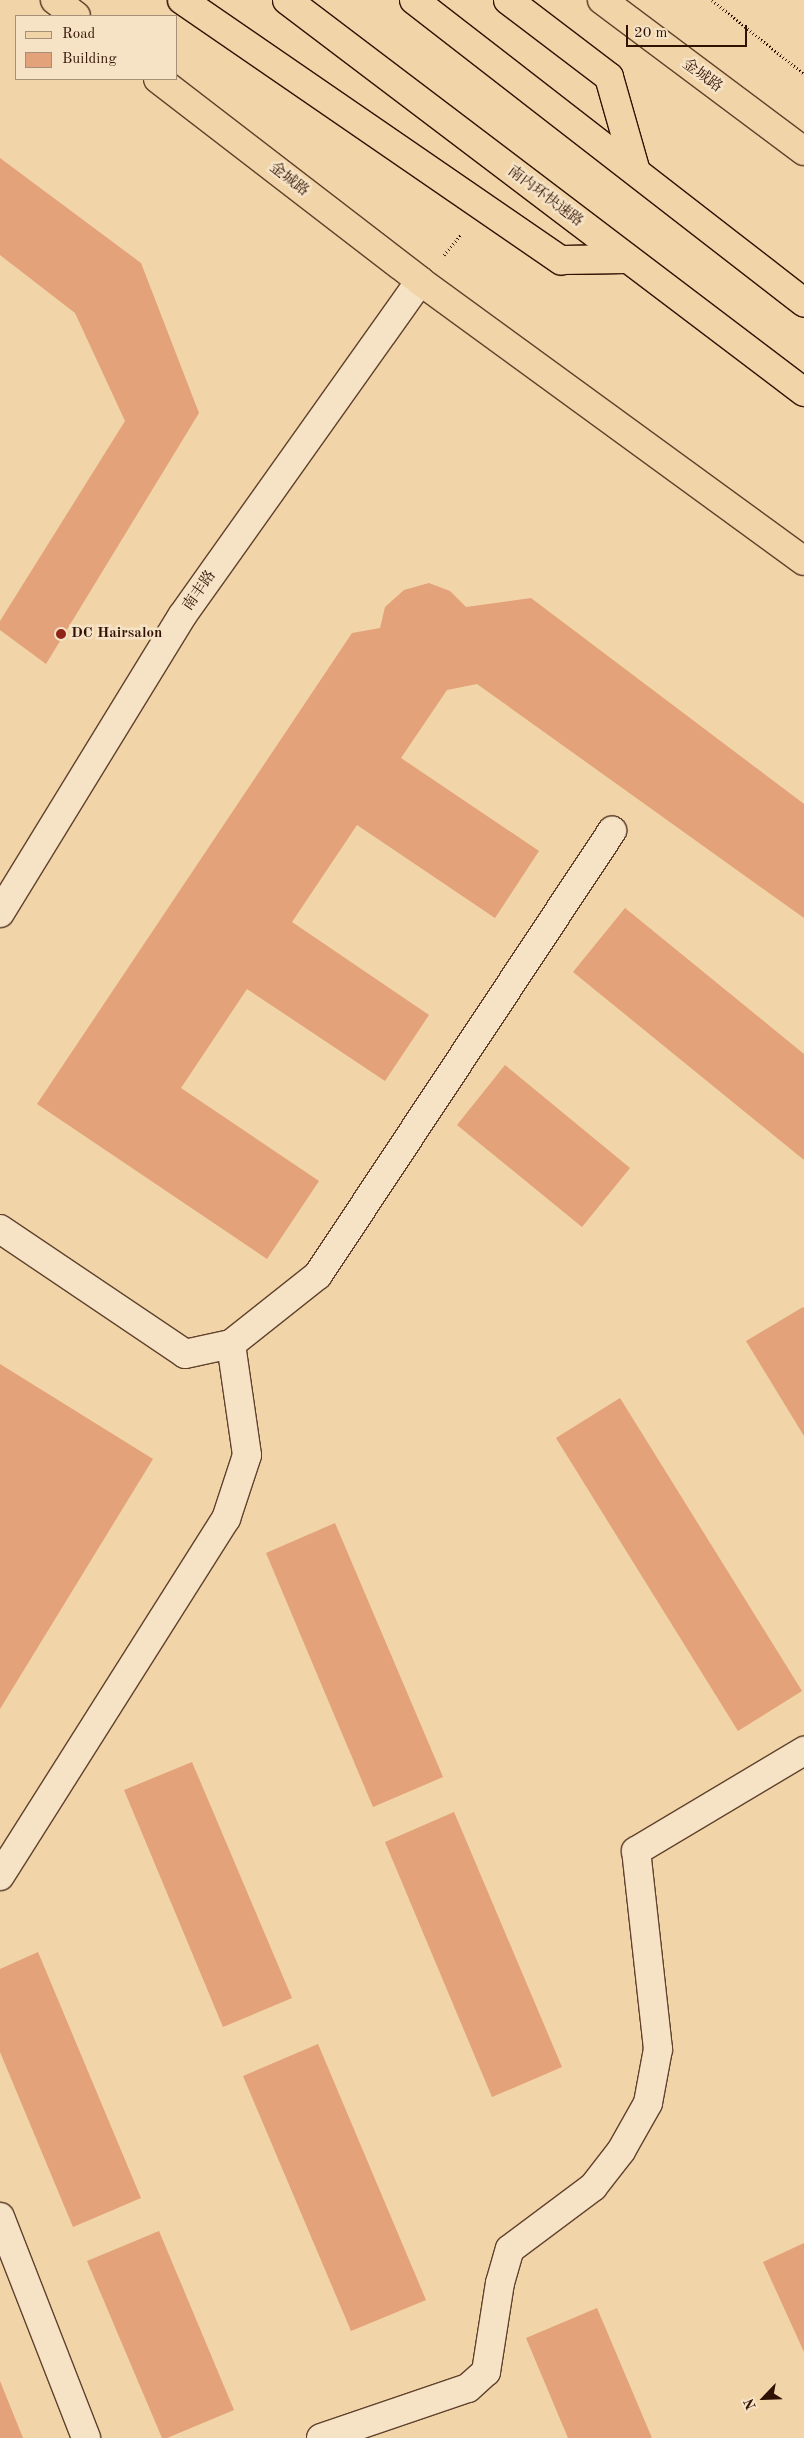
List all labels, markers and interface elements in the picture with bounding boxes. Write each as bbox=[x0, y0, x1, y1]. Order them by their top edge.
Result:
legend bbox=[15, 15, 178, 80]
scale bar bbox=[629, 15, 750, 47]
text: 20 m bbox=[634, 26, 668, 41]
text: Road bbox=[62, 27, 95, 42]
text: Building bbox=[62, 52, 117, 67]
street label: 金城路 bbox=[679, 55, 725, 97]
street label: 金城路 bbox=[266, 159, 312, 201]
street label: 南内环快速路 bbox=[504, 163, 586, 231]
street label: 南丰路 bbox=[180, 567, 220, 615]
place label: DC Hairsalon bbox=[71, 625, 162, 643]
marker: DC Hairsalon bbox=[55, 628, 67, 640]
north arrow bbox=[739, 2373, 789, 2423]
text: N bbox=[742, 2396, 759, 2412]

